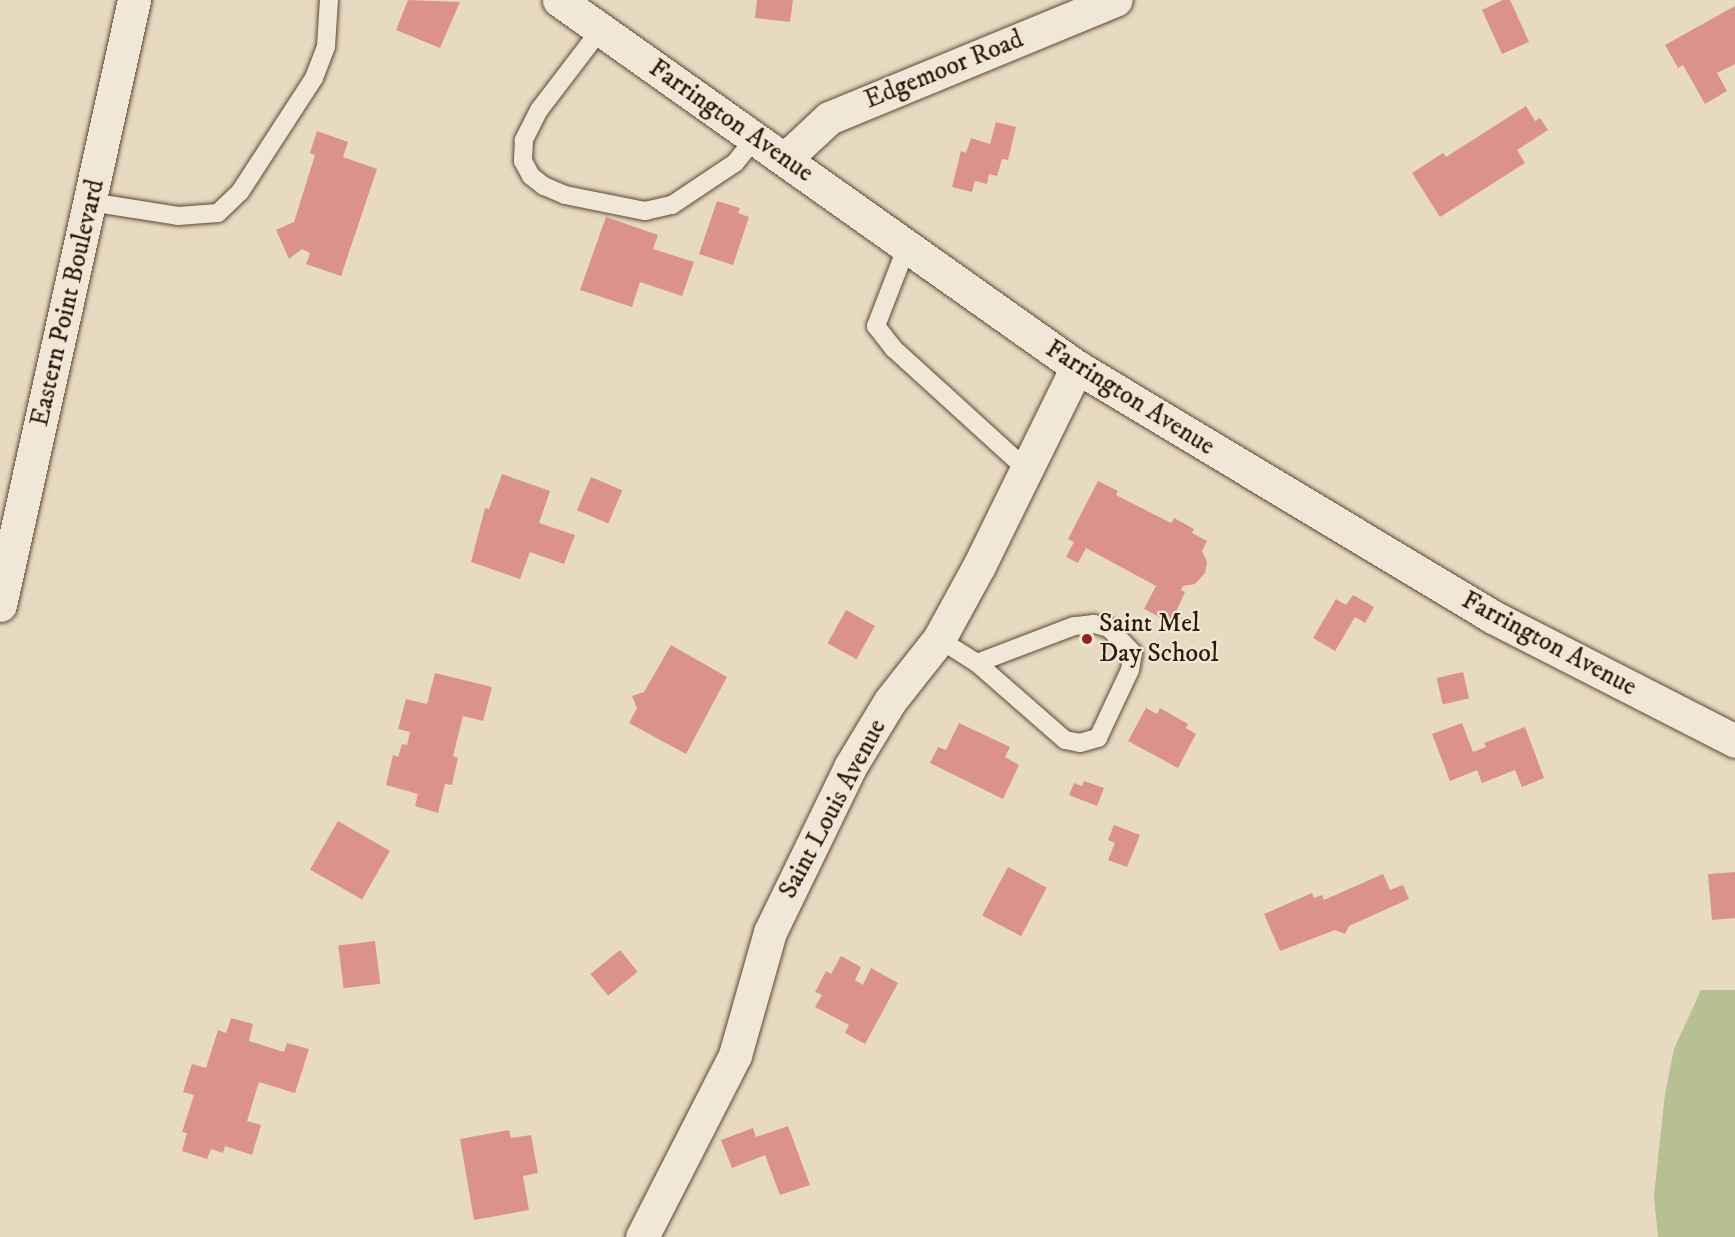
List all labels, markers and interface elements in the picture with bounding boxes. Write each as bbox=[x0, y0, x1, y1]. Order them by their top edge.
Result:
street label: Edgemoor Road bbox=[860, 24, 1028, 116]
street label: Farrington Avenue bbox=[643, 53, 819, 189]
street label: Eastern Point Boulevard bbox=[24, 176, 112, 430]
street label: Farrington Avenue bbox=[1040, 333, 1220, 463]
street label: Farrington Avenue bbox=[1456, 585, 1642, 703]
place label: Saint Mel Day School bbox=[1099, 608, 1219, 670]
marker: Saint Mel Day School bbox=[1080, 632, 1094, 646]
street label: Saint Louis Avenue bbox=[773, 714, 893, 904]

